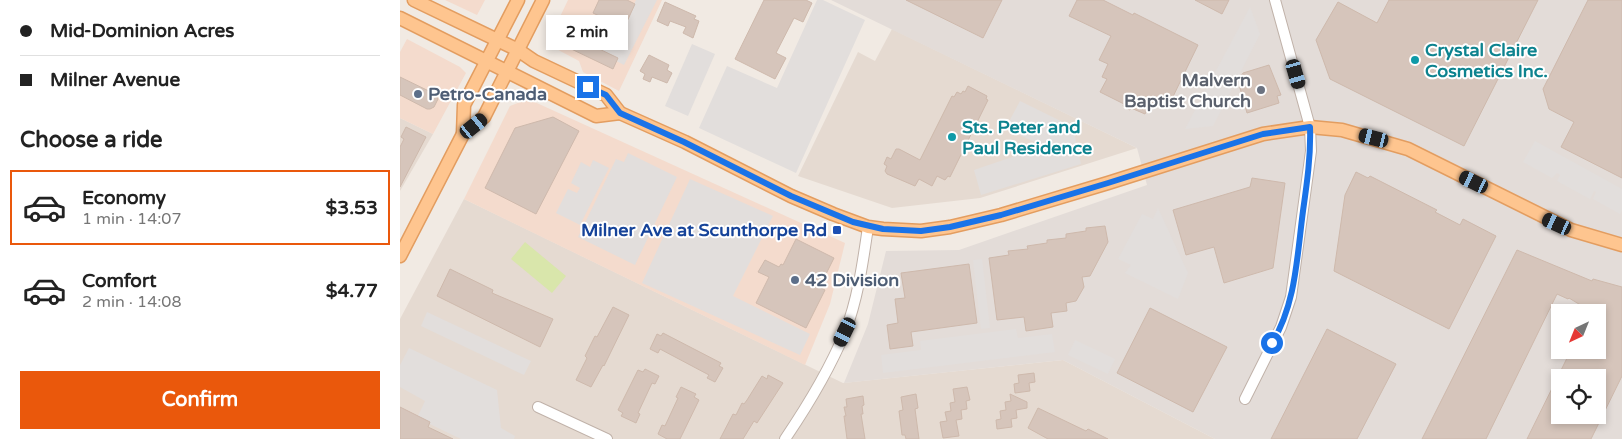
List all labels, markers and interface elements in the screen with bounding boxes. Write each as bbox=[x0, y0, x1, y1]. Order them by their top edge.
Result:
callout: 2 min bbox=[547, 14, 629, 49]
text: Mid-Dominion Acres bbox=[50, 20, 234, 42]
text: 2 min bbox=[566, 22, 608, 42]
place label: Crystal Claire Cosmetics Inc. bbox=[1425, 39, 1548, 82]
marker: Crystal Claire Cosmetics Inc. bbox=[1409, 54, 1421, 66]
car bbox=[1284, 58, 1307, 90]
text: Milner Avenue bbox=[50, 69, 180, 91]
place label: Malvern Baptist Church bbox=[1124, 69, 1251, 112]
route end bbox=[577, 76, 599, 98]
place label: Petro-Canada bbox=[428, 83, 547, 105]
marker: Malvern Baptist Church bbox=[1255, 84, 1267, 96]
marker: Petro-Canada bbox=[412, 88, 424, 100]
car bbox=[457, 111, 490, 141]
place label: Sts. Peter and Paul Residence bbox=[962, 116, 1092, 159]
text: Choose a ride bbox=[20, 127, 163, 153]
car bbox=[1357, 127, 1390, 149]
marker: Sts. Peter and Paul Residence bbox=[946, 131, 958, 143]
car bbox=[1457, 169, 1490, 195]
icon: car bbox=[22, 185, 67, 230]
text: Economy bbox=[82, 187, 166, 209]
text: $3.53 bbox=[326, 197, 378, 219]
text: 1 min · 14:07 bbox=[82, 209, 181, 229]
car bbox=[1540, 211, 1573, 237]
place label: Milner Ave at Scunthorpe Rd bbox=[581, 219, 827, 241]
marker: Milner Ave at Scunthorpe Rd bbox=[831, 224, 843, 236]
icon: car bbox=[22, 268, 67, 313]
place label: 42 Division bbox=[805, 269, 899, 291]
text: Comfort bbox=[82, 270, 156, 292]
marker: 42 Division bbox=[789, 274, 801, 286]
text: $4.77 bbox=[326, 280, 378, 302]
text: 2 min · 14:08 bbox=[82, 292, 181, 312]
north arrow bbox=[1551, 304, 1606, 359]
map controls bbox=[1551, 304, 1606, 424]
car bbox=[831, 315, 858, 349]
route start bbox=[1261, 332, 1283, 354]
button: locate bbox=[1551, 369, 1606, 424]
button: Confirm bbox=[20, 371, 380, 429]

